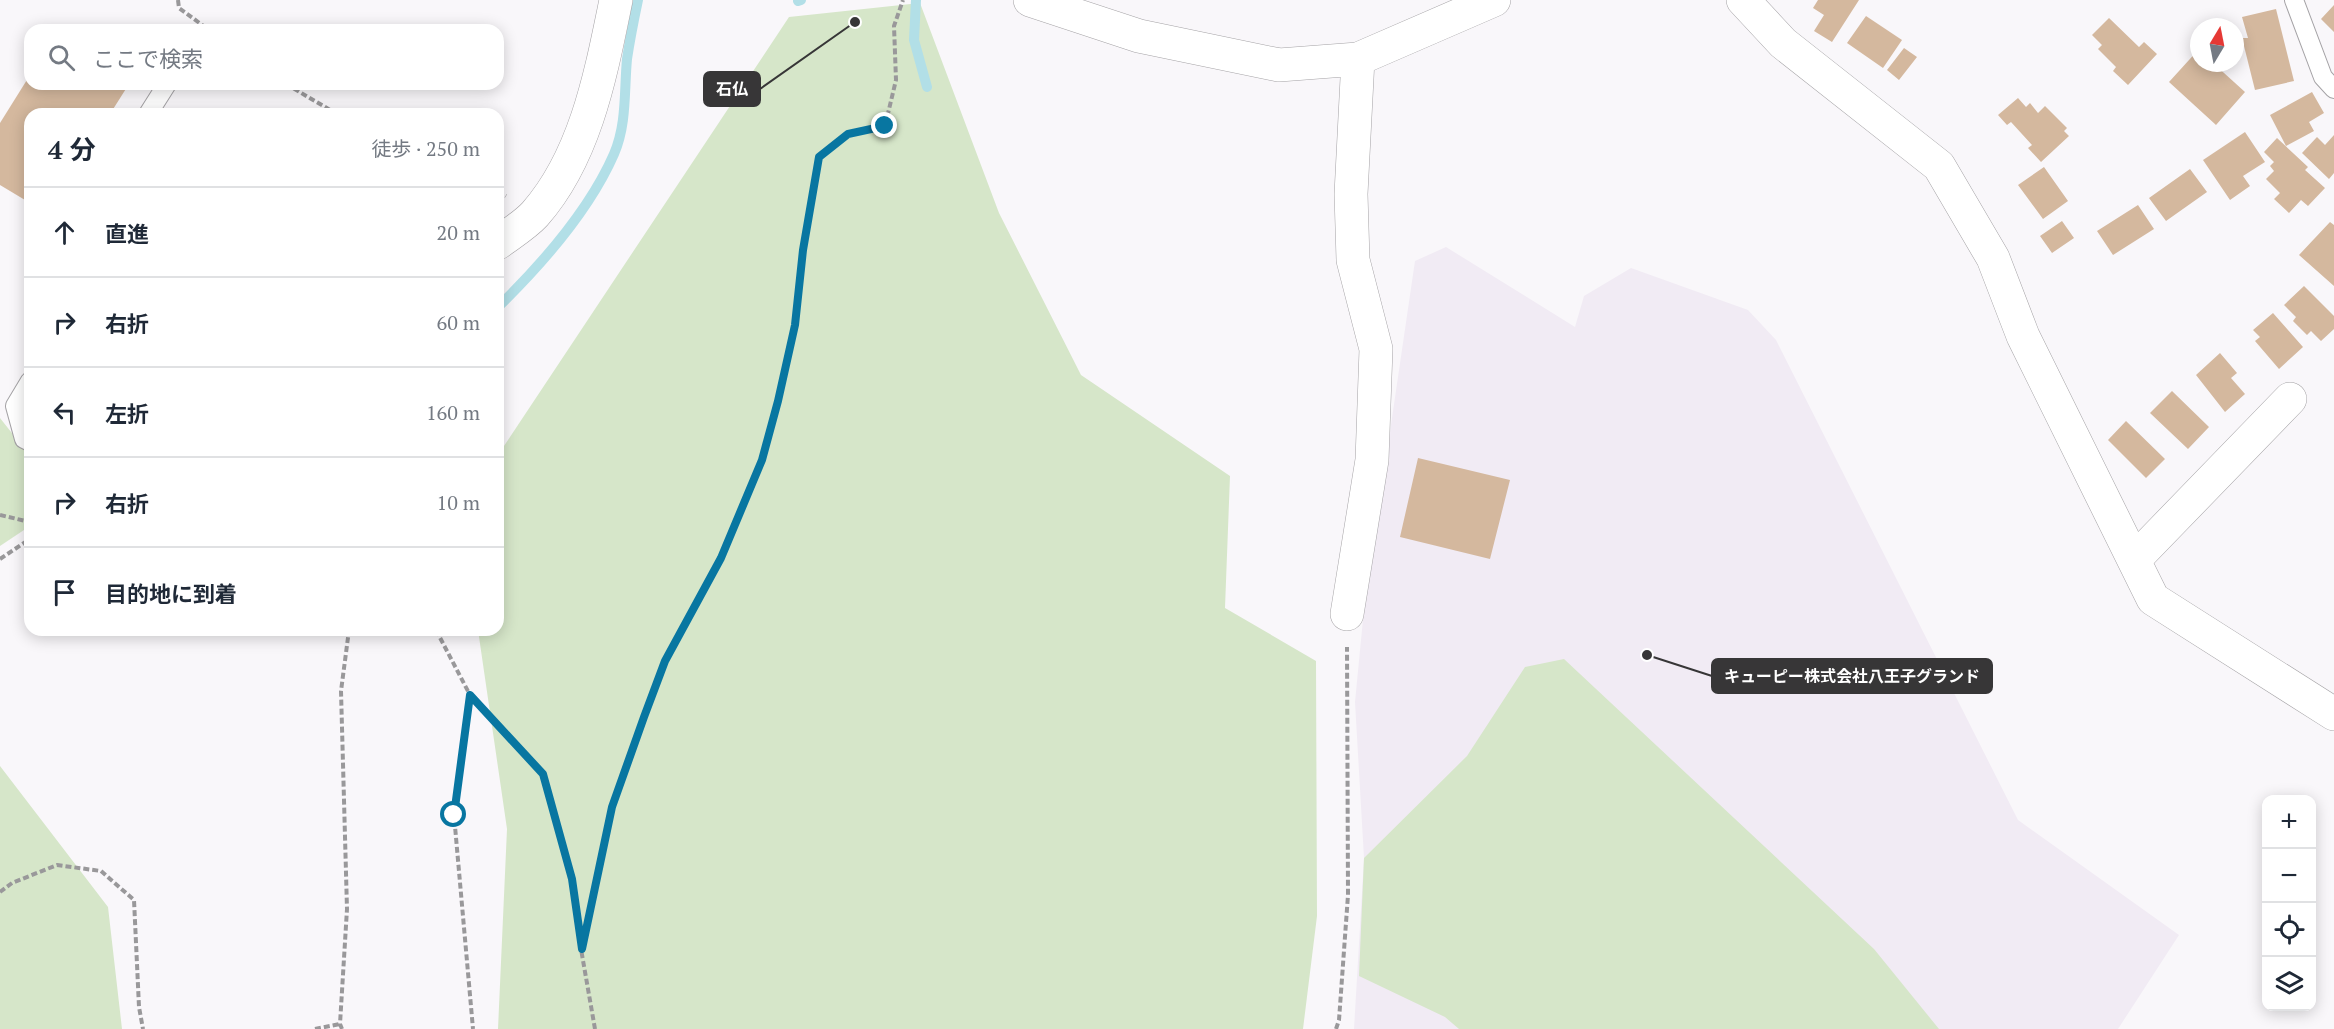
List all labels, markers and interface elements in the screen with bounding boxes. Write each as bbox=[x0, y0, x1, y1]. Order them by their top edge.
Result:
north arrow bbox=[2190, 18, 2244, 72]
search box bbox=[24, 24, 504, 90]
icon: search bbox=[45, 41, 78, 74]
text: ここで検索 bbox=[93, 44, 203, 73]
callout: 石仏 bbox=[704, 72, 760, 106]
text: 石仏 bbox=[716, 78, 748, 100]
route end bbox=[871, 112, 897, 138]
text: 4 分 bbox=[48, 132, 96, 166]
text: 徒歩 · 250 m bbox=[371, 135, 480, 162]
icon: ahead bbox=[48, 216, 81, 249]
text: 直進 bbox=[105, 219, 149, 248]
text: 20 m bbox=[437, 219, 480, 246]
icon: right bbox=[48, 306, 81, 339]
text: 右折 bbox=[105, 309, 149, 338]
text: 60 m bbox=[437, 309, 480, 336]
icon: left bbox=[48, 396, 81, 429]
text: 左折 bbox=[105, 399, 149, 428]
text: 160 m bbox=[426, 399, 480, 426]
icon: right bbox=[48, 486, 81, 519]
text: 右折 bbox=[105, 489, 149, 518]
text: 10 m bbox=[437, 489, 480, 516]
icon: arrive bbox=[48, 576, 81, 609]
text: 目的地に到着 bbox=[105, 579, 237, 608]
callout: キューピー株式会社八王子グランド bbox=[1712, 659, 1992, 693]
text: キューピー株式会社八王子グランド bbox=[1724, 665, 1980, 687]
map controls bbox=[2262, 795, 2316, 1011]
button: + bbox=[2262, 795, 2316, 849]
route start bbox=[440, 801, 466, 827]
button: − bbox=[2262, 849, 2316, 903]
button: locate bbox=[2262, 903, 2316, 957]
button: layers bbox=[2262, 957, 2316, 1011]

